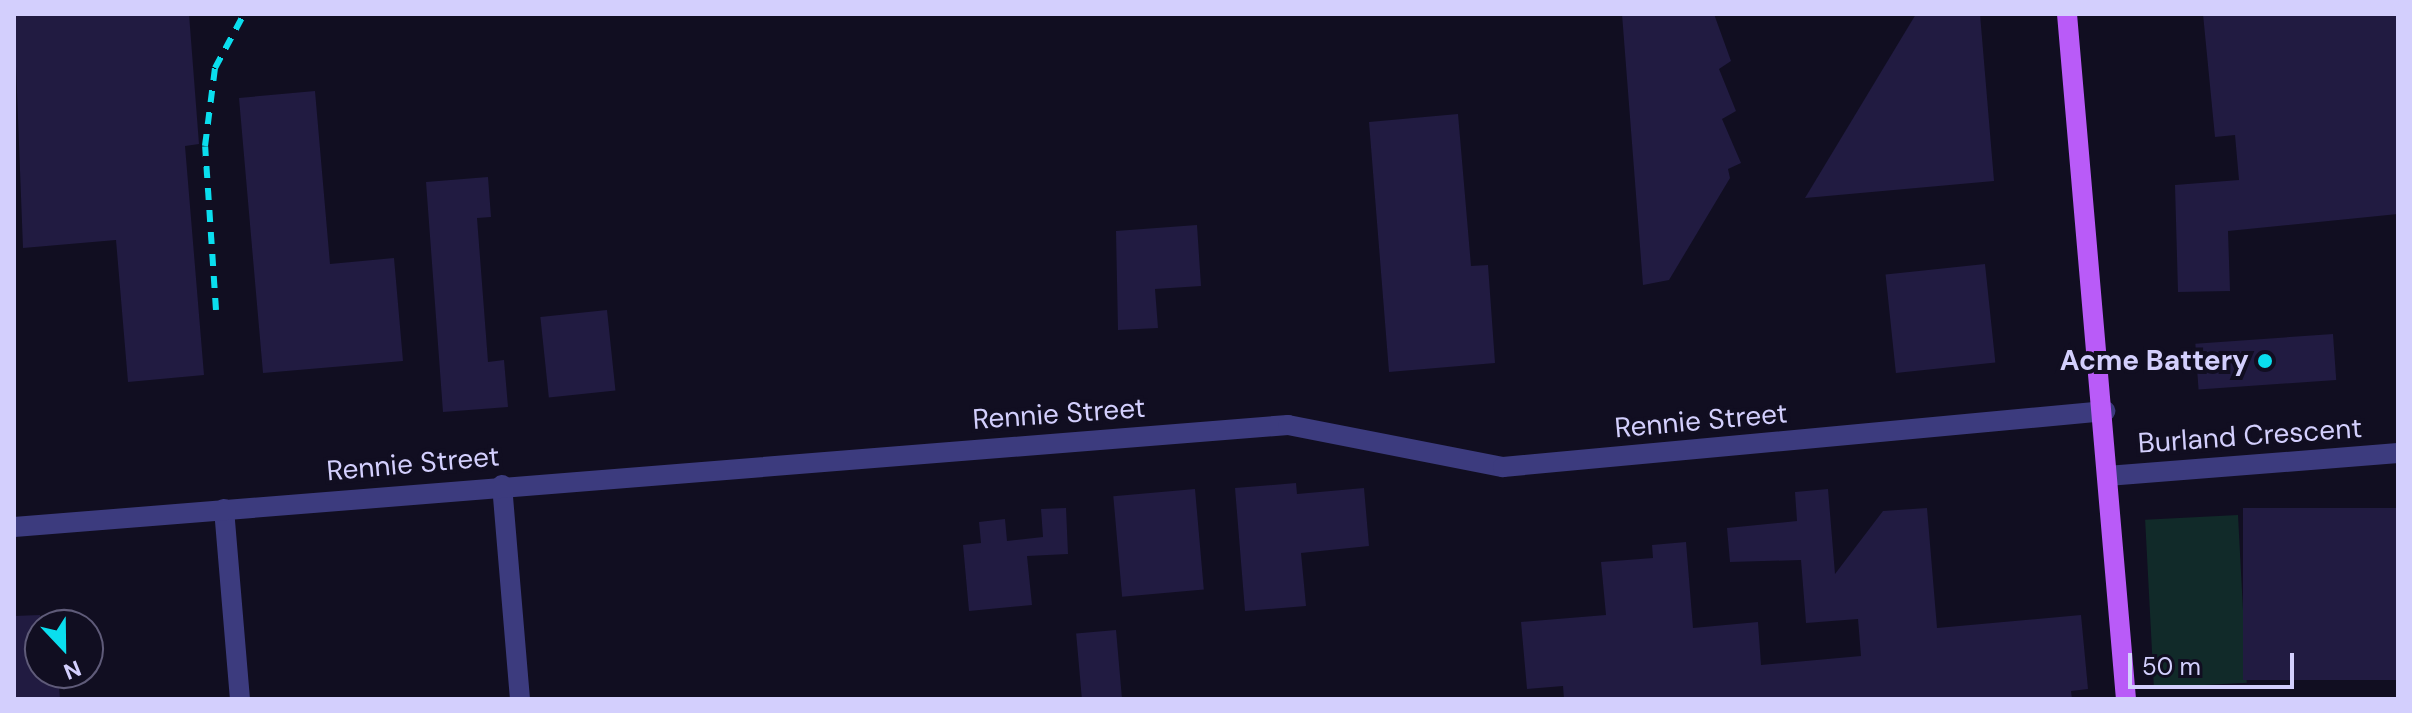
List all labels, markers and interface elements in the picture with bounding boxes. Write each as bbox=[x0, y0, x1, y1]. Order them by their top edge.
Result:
place label: Acme Battery bbox=[2060, 344, 2249, 378]
marker: Acme Battery bbox=[2256, 352, 2274, 370]
street label: Rennie Street bbox=[971, 391, 1147, 437]
street label: Rennie Street bbox=[1613, 397, 1789, 445]
street label: Burland Crescent bbox=[2137, 411, 2363, 461]
street label: Rennie Street bbox=[325, 440, 501, 488]
north arrow bbox=[24, 609, 104, 689]
scale bar bbox=[2132, 637, 2298, 687]
text: 50 m bbox=[2142, 651, 2201, 682]
text: N bbox=[60, 653, 85, 686]

